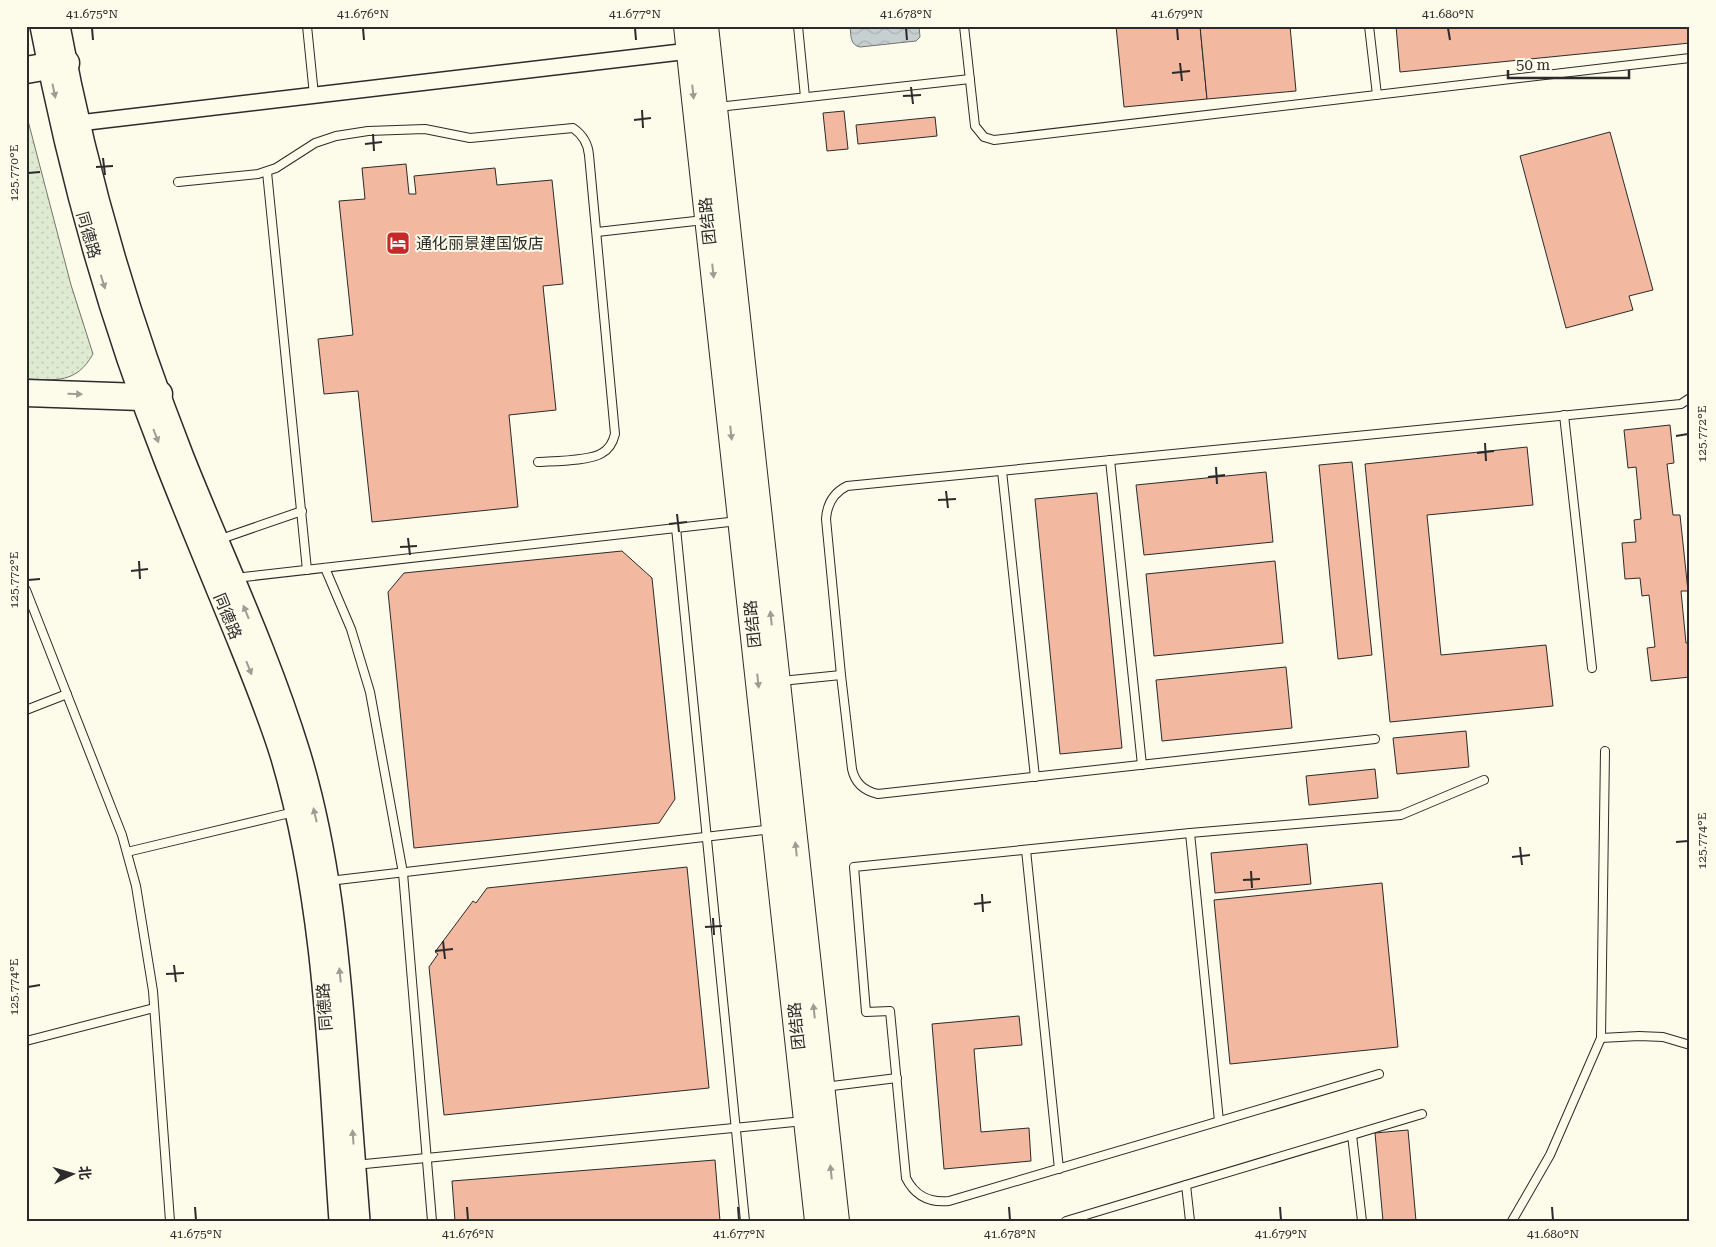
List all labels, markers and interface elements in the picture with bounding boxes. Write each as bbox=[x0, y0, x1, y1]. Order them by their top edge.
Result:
text: 41.675°N bbox=[66, 7, 118, 21]
text: 41.676°N bbox=[337, 7, 389, 21]
text: 41.677°N bbox=[609, 7, 661, 21]
text: 41.678°N bbox=[880, 7, 932, 21]
text: 41.679°N bbox=[1151, 7, 1203, 21]
text: 41.680°N bbox=[1422, 7, 1474, 21]
scale bar bbox=[1508, 48, 1630, 80]
text: 50 m bbox=[1516, 56, 1551, 74]
one-way arrow bbox=[50, 84, 58, 100]
one-way arrow bbox=[689, 84, 697, 100]
text: 125.770°E bbox=[7, 145, 21, 201]
street label: 团结路 bbox=[696, 196, 719, 246]
street label: 同德路 bbox=[73, 209, 104, 261]
hotel icon: 通化丽景建国饭店 bbox=[385, 230, 411, 256]
place label: 通化丽景建国饭店 bbox=[416, 234, 544, 253]
one-way arrow bbox=[709, 263, 717, 279]
one-way arrow bbox=[100, 275, 108, 290]
one-way arrow bbox=[67, 391, 83, 399]
text: 125.772°E bbox=[1695, 406, 1709, 462]
one-way arrow bbox=[727, 425, 735, 441]
one-way arrow bbox=[152, 429, 160, 444]
text: 125.772°E bbox=[7, 552, 21, 608]
street label: 同德路 bbox=[210, 590, 245, 642]
street label: 团结路 bbox=[741, 599, 764, 649]
one-way arrow bbox=[242, 604, 249, 619]
one-way arrow bbox=[767, 610, 775, 626]
one-way arrow bbox=[246, 661, 254, 675]
one-way arrow bbox=[754, 673, 762, 689]
one-way arrow bbox=[311, 807, 319, 822]
text: 125.774°E bbox=[1695, 813, 1709, 869]
one-way arrow bbox=[792, 841, 800, 857]
text: 125.774°E bbox=[7, 959, 21, 1015]
one-way arrow bbox=[336, 967, 344, 983]
street label: 同德路 bbox=[313, 982, 336, 1032]
street label: 团结路 bbox=[785, 1001, 808, 1051]
one-way arrow bbox=[810, 1002, 818, 1018]
one-way arrow bbox=[348, 1129, 356, 1145]
north arrow bbox=[48, 1150, 98, 1200]
one-way arrow bbox=[827, 1164, 835, 1180]
text: 北 bbox=[76, 1165, 94, 1181]
text: 41.675°N bbox=[170, 1227, 222, 1241]
text: 41.676°N bbox=[442, 1227, 494, 1241]
text: 41.677°N bbox=[713, 1227, 765, 1241]
text: 41.678°N bbox=[984, 1227, 1036, 1241]
text: 41.679°N bbox=[1255, 1227, 1307, 1241]
text: 41.680°N bbox=[1527, 1227, 1579, 1241]

